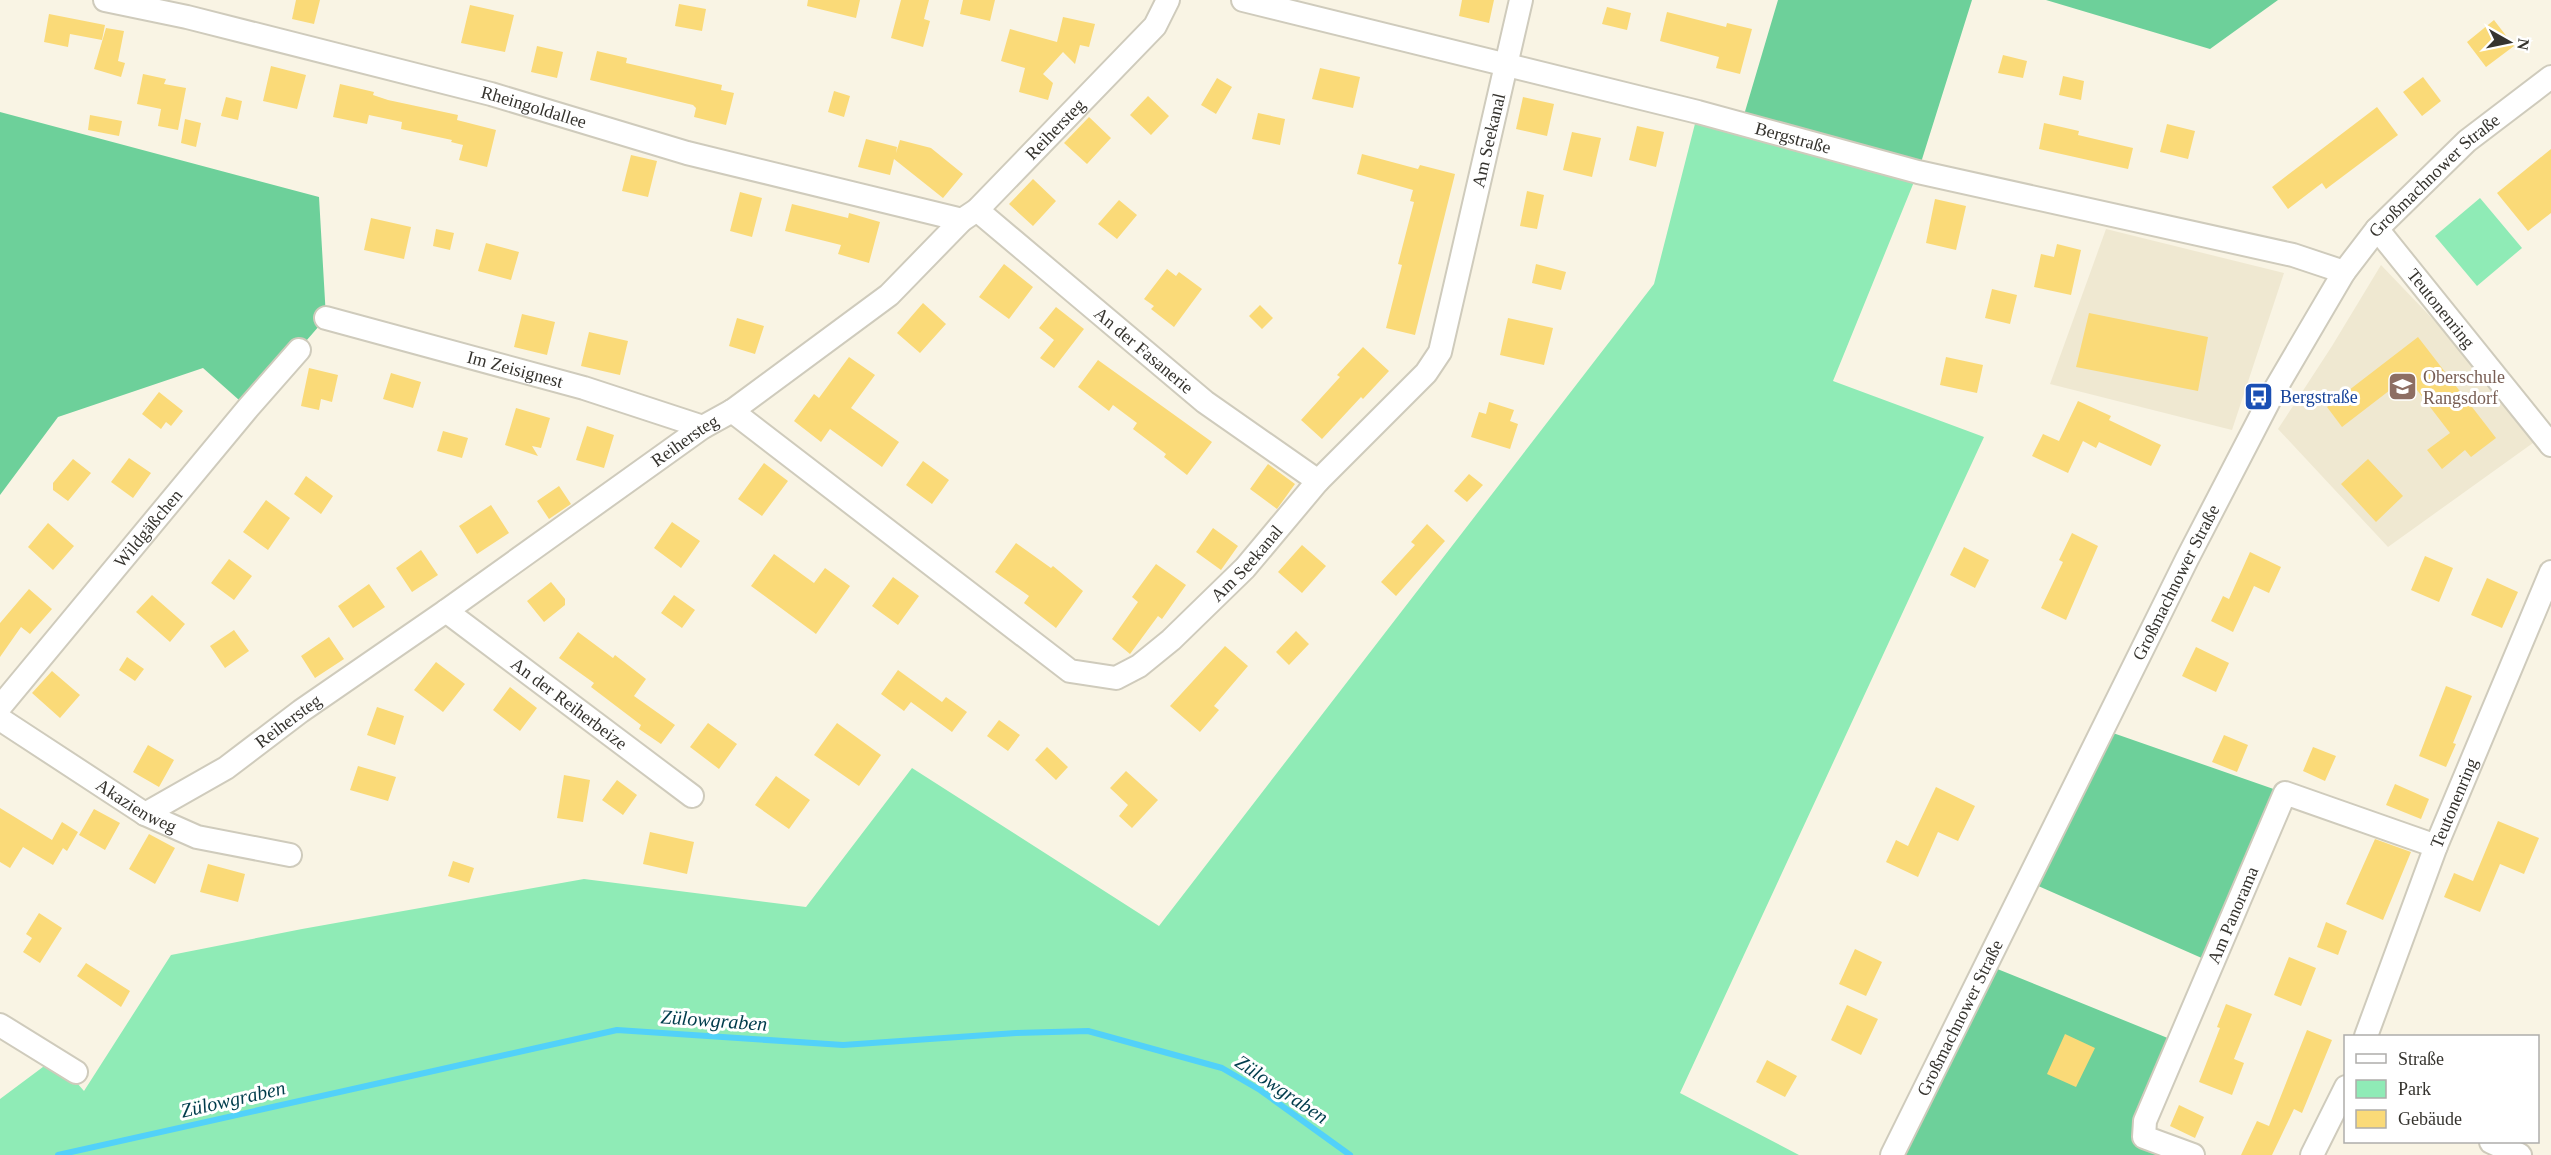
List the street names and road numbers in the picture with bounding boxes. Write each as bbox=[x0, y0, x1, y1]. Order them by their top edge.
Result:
street label: Rheingoldallee bbox=[479, 82, 589, 132]
street label: Am Seekanal bbox=[1468, 91, 1509, 190]
street label: Reihersteg bbox=[1021, 95, 1089, 164]
street label: Großmachnower Straße bbox=[2365, 110, 2504, 241]
street label: Bergstraße bbox=[1753, 118, 1833, 158]
street label: Teutonenring bbox=[2403, 265, 2479, 352]
street label: An der Fasanerie bbox=[1090, 303, 1197, 398]
street label: Im Zeisignest bbox=[465, 347, 565, 392]
street label: Reihersteg bbox=[647, 411, 722, 471]
street label: Wildgäßchen bbox=[110, 485, 186, 571]
street label: Großmachnower Straße bbox=[2128, 501, 2223, 664]
street label: Am Seekanal bbox=[1207, 521, 1287, 606]
street label: An der Reiherbeize bbox=[507, 653, 631, 754]
street label: Reihersteg bbox=[251, 690, 325, 752]
street label: Teutonenring bbox=[2426, 755, 2482, 851]
street label: Akazienweg bbox=[92, 775, 180, 837]
street label: Am Panorama bbox=[2203, 864, 2262, 967]
street label: Großmachnower Straße bbox=[1913, 937, 2007, 1099]

